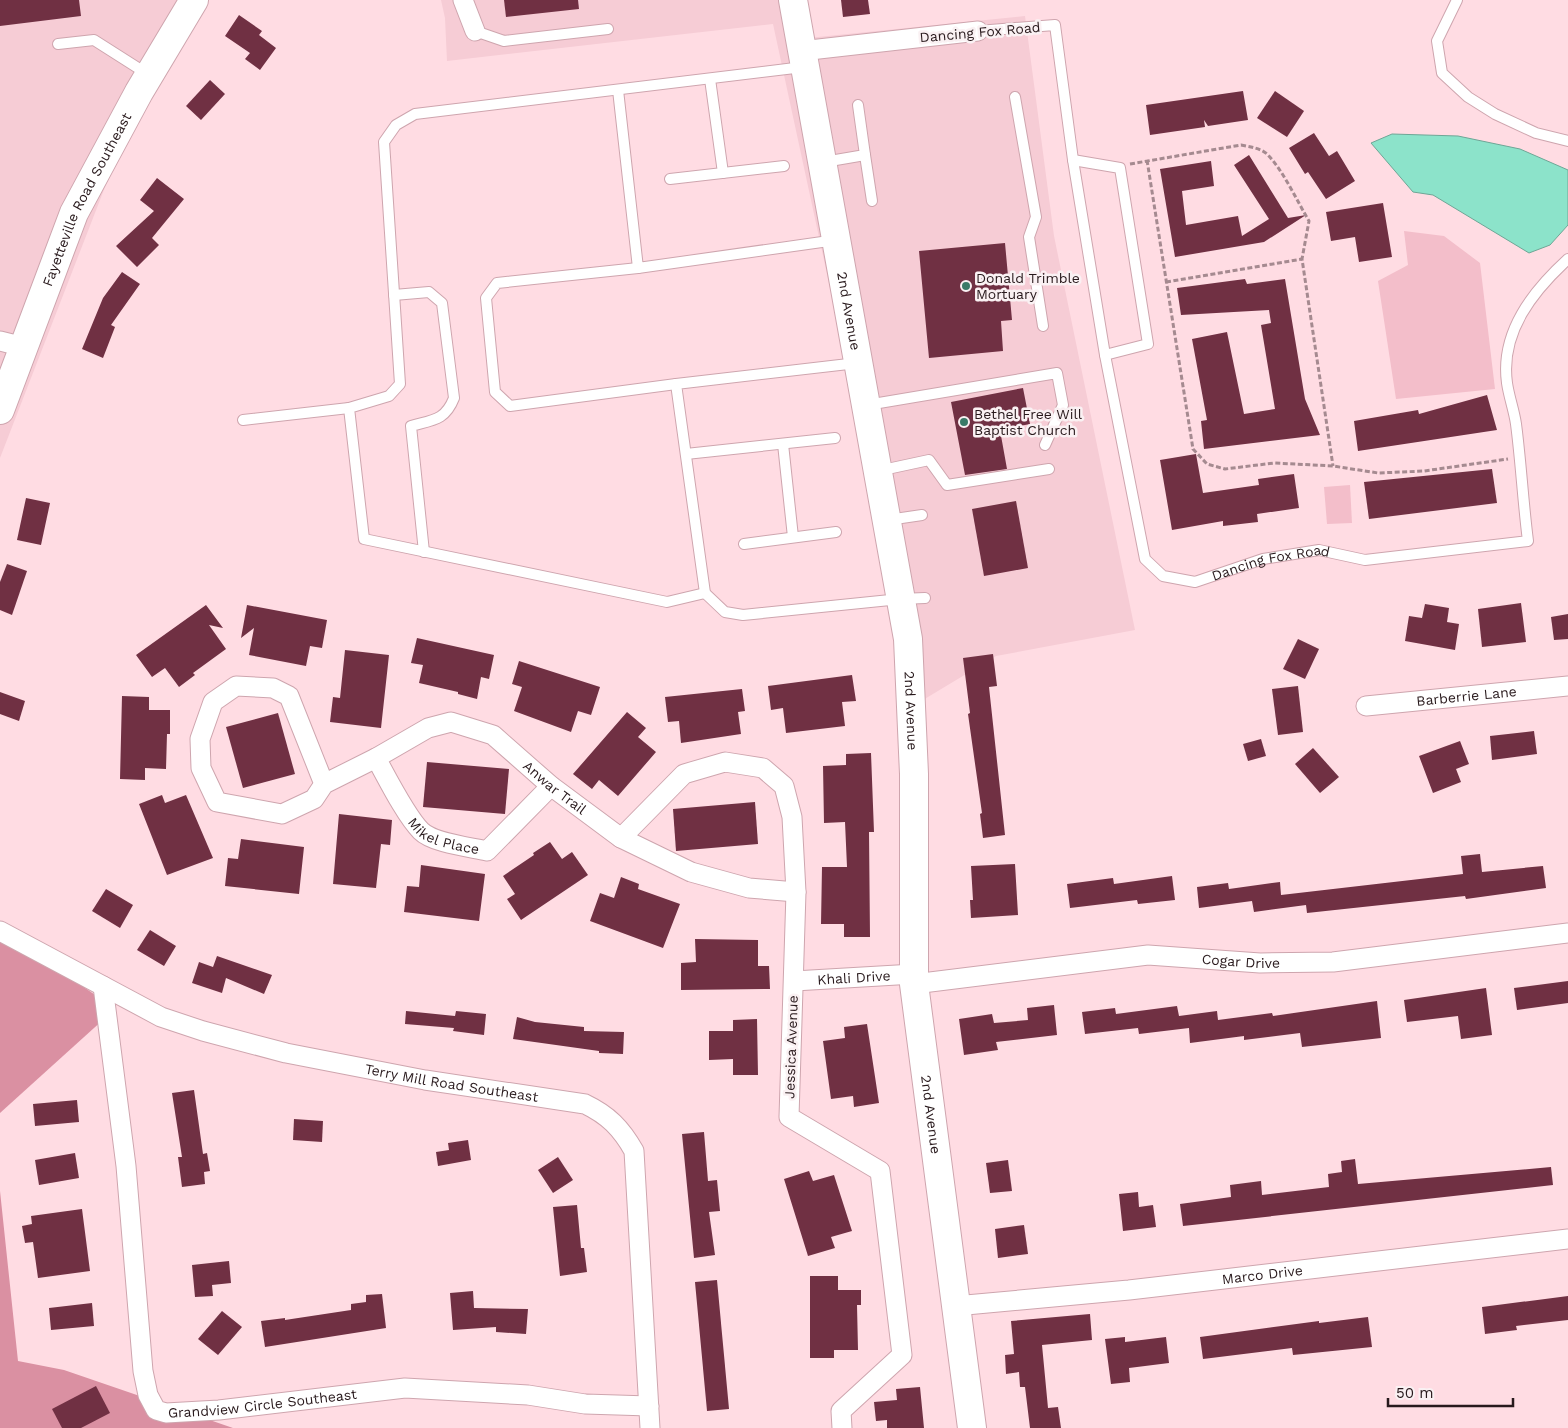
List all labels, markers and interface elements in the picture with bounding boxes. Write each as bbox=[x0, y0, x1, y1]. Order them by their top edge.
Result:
street label: Dancing Fox Road bbox=[919, 19, 1041, 45]
street label: Fayetteville Road Southeast bbox=[39, 110, 134, 289]
place label: Donald Trimble Mortuary bbox=[976, 270, 1080, 302]
street label: 2nd Avenue bbox=[834, 271, 864, 351]
marker: Donald Trimble Mortuary bbox=[960, 280, 972, 292]
place label: Bethel Free Will Baptist Church bbox=[974, 406, 1083, 438]
marker: Bethel Free Will Baptist Church bbox=[958, 416, 970, 428]
street label: Dancing Fox Road bbox=[1210, 542, 1331, 584]
street label: 2nd Avenue bbox=[901, 671, 921, 751]
street label: Barberrie Lane bbox=[1416, 683, 1517, 709]
street label: Anwar Trail bbox=[520, 757, 590, 818]
street label: Mikel Place bbox=[405, 814, 480, 857]
street label: Cogar Drive bbox=[1201, 951, 1280, 971]
street label: Khali Drive bbox=[817, 967, 891, 988]
street label: Jessica Avenue bbox=[781, 995, 801, 1099]
street label: Terry Mill Road Southeast bbox=[364, 1061, 540, 1105]
street label: 2nd Avenue bbox=[918, 1074, 944, 1155]
street label: Marco Drive bbox=[1221, 1262, 1304, 1287]
scale bar bbox=[1388, 1376, 1513, 1408]
text: 50 m bbox=[1396, 1384, 1433, 1402]
street label: Grandview Circle Southeast bbox=[167, 1386, 358, 1421]

